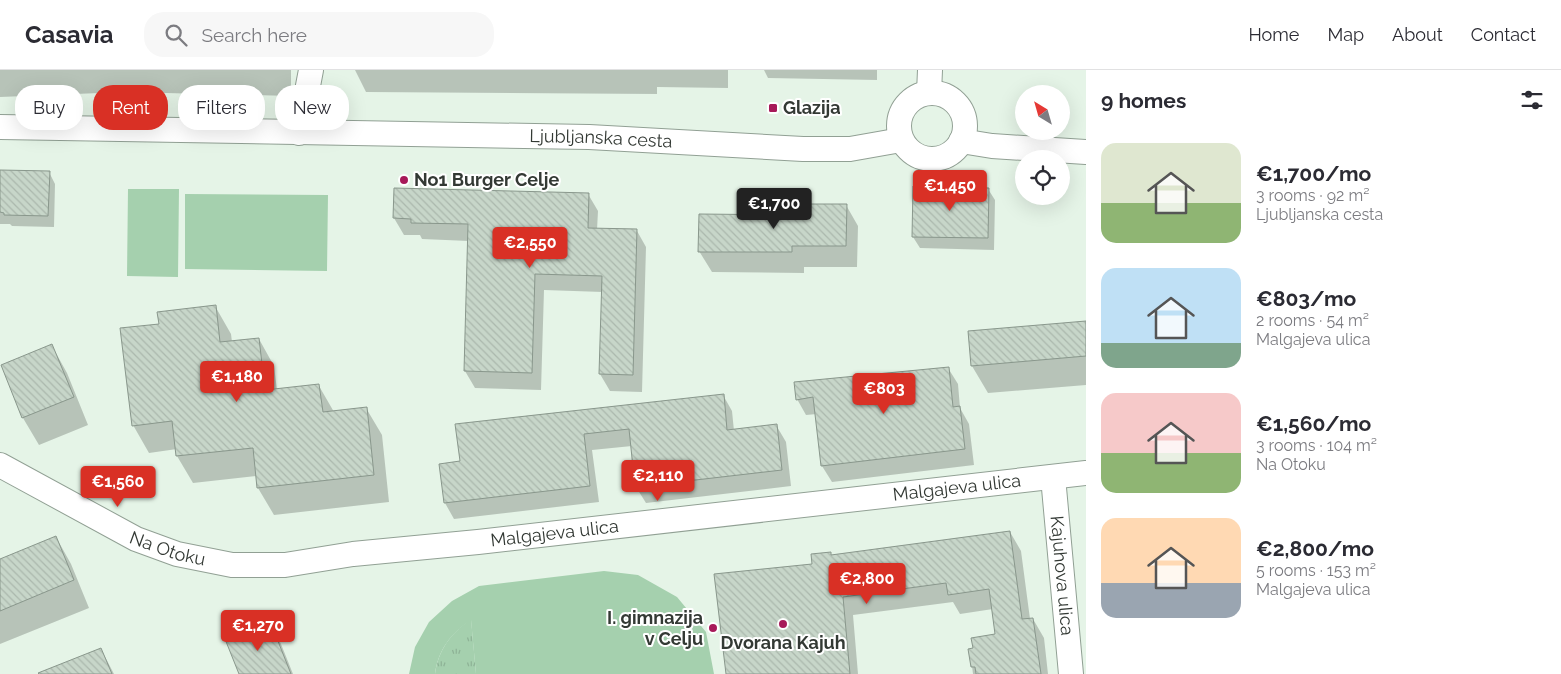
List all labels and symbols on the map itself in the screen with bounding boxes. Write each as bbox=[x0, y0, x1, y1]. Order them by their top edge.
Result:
north arrow bbox=[1015, 85, 1070, 140]
place label: Glazija bbox=[783, 97, 841, 118]
marker: Glazija bbox=[767, 102, 779, 114]
street label: Ljubljanska cesta bbox=[529, 125, 673, 152]
place label: No1 Burger Celje bbox=[414, 169, 559, 190]
pin: €1,450 bbox=[909, 170, 991, 212]
marker: No1 Burger Celje bbox=[398, 174, 410, 186]
pin: €1,700 bbox=[733, 188, 815, 230]
pin: €2,550 bbox=[489, 226, 571, 269]
pin: €1,180 bbox=[196, 360, 278, 403]
pin: €803 bbox=[854, 372, 914, 415]
pin: €2,110 bbox=[617, 460, 699, 502]
pin: €1,560 bbox=[77, 466, 159, 508]
street label: Malgajeva ulica bbox=[892, 469, 1022, 505]
street label: Malgajeva ulica bbox=[489, 515, 620, 551]
street label: Kajuhova ulica bbox=[1047, 515, 1078, 636]
street label: Na Otoku bbox=[127, 527, 207, 569]
pin: €2,800 bbox=[826, 562, 908, 605]
place label: I. gimnazija v Celju bbox=[607, 607, 703, 649]
pin: €1,270 bbox=[217, 610, 299, 652]
marker: Dvorana Kajuh bbox=[777, 618, 789, 630]
marker: I. gimnazija v Celju bbox=[707, 622, 719, 634]
place label: Dvorana Kajuh bbox=[720, 632, 846, 653]

